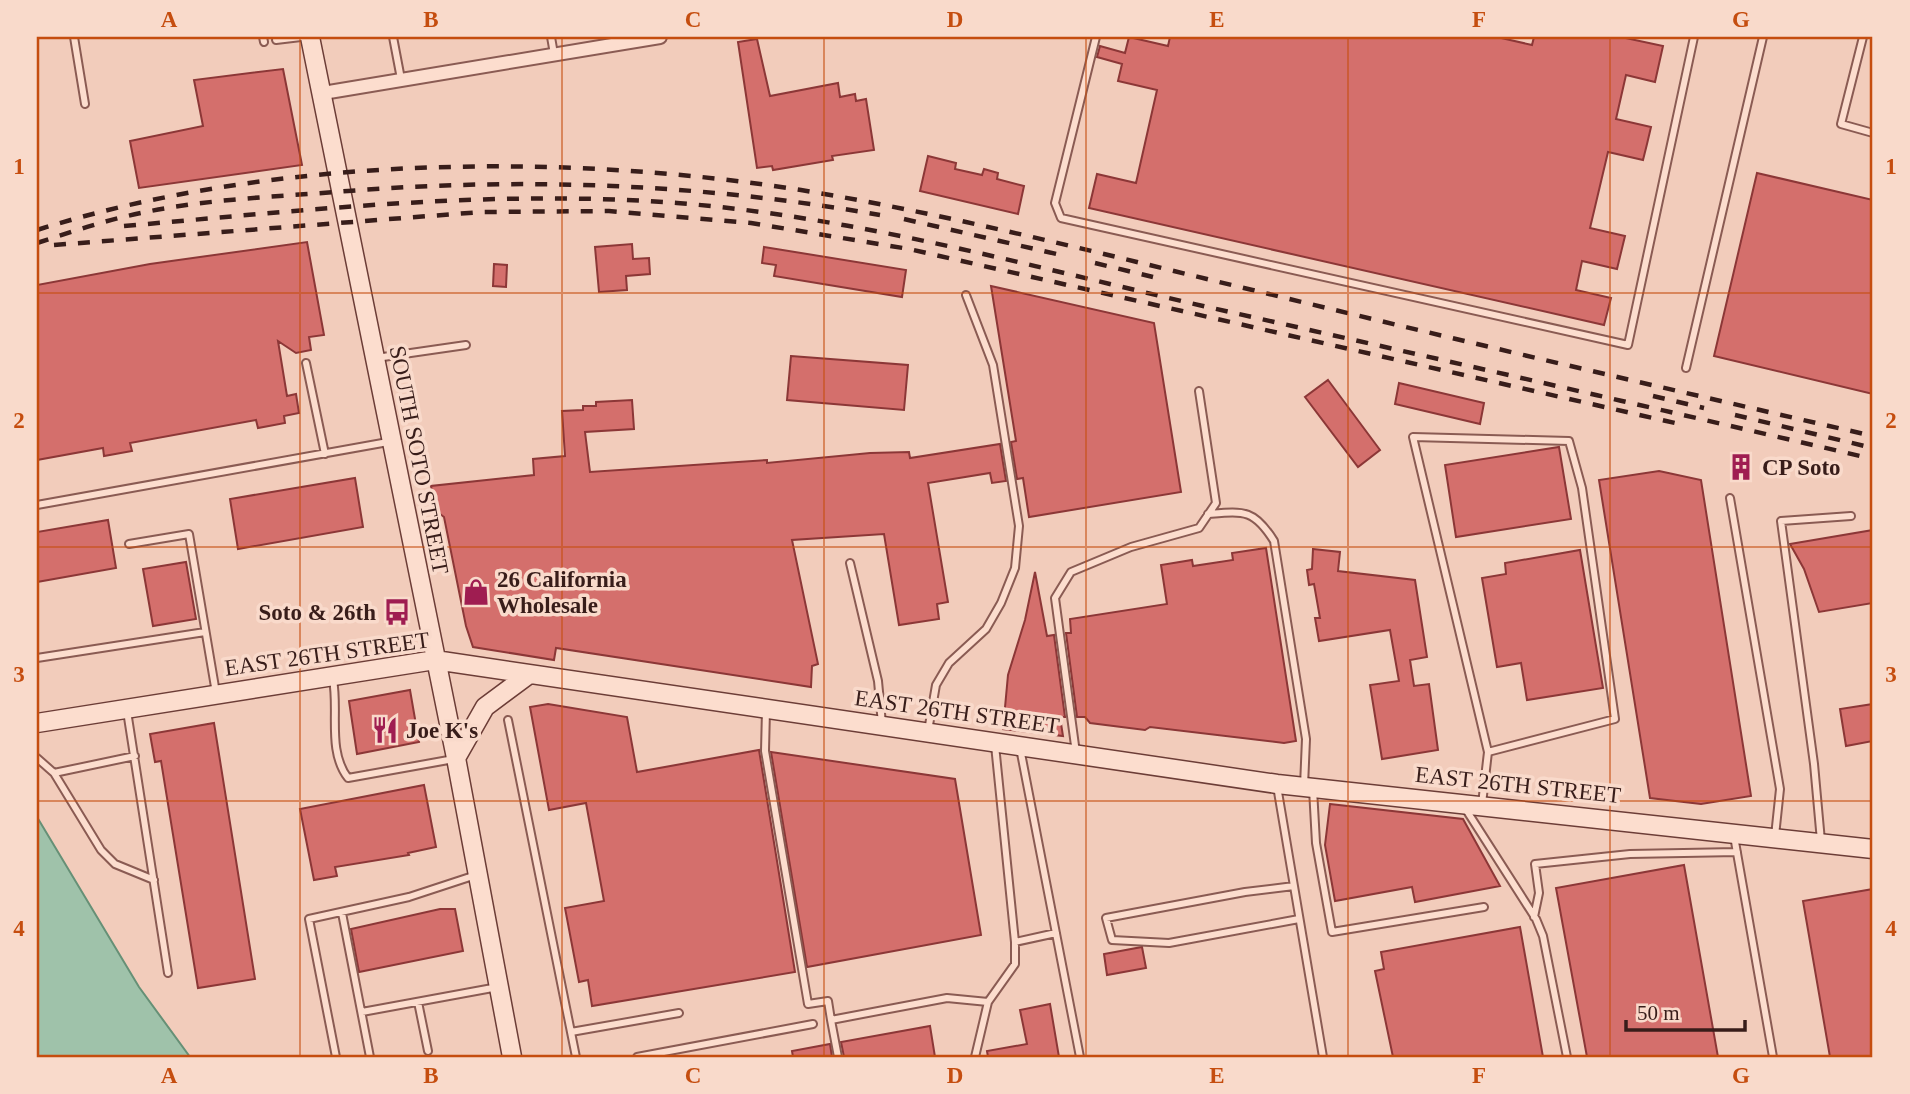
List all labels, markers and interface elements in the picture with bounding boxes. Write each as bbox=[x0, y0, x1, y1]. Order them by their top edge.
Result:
text: A bbox=[161, 7, 178, 32]
text: B bbox=[423, 7, 439, 32]
text: C bbox=[685, 7, 701, 32]
text: D bbox=[947, 7, 963, 32]
text: E bbox=[1209, 7, 1225, 32]
text: F bbox=[1472, 7, 1486, 32]
text: G bbox=[1732, 7, 1750, 32]
text: 1 bbox=[13, 154, 25, 179]
text: 1 bbox=[1885, 154, 1897, 179]
street label: SOUTH SOTO STREET bbox=[385, 344, 453, 576]
text: 2 bbox=[13, 408, 25, 433]
text: 2 bbox=[1885, 408, 1897, 433]
building icon: CP Soto bbox=[1726, 452, 1756, 482]
place label: CP Soto bbox=[1762, 455, 1841, 480]
place label: 26 California Wholesale bbox=[497, 567, 627, 618]
shop icon: 26 California Wholesale bbox=[461, 577, 491, 607]
bus stop icon: Soto & 26th bbox=[382, 597, 412, 627]
place label: Soto & 26th bbox=[258, 600, 376, 625]
street label: EAST 26TH STREET bbox=[223, 627, 431, 681]
text: 3 bbox=[13, 662, 25, 687]
text: 3 bbox=[1885, 662, 1897, 687]
street label: EAST 26TH STREET bbox=[853, 685, 1061, 739]
restaurant icon: Joe K's bbox=[370, 715, 400, 745]
place label: Joe K's bbox=[406, 718, 478, 743]
street label: EAST 26TH STREET bbox=[1414, 762, 1622, 808]
text: 4 bbox=[13, 916, 25, 941]
text: 4 bbox=[1885, 916, 1897, 941]
scale bar bbox=[1626, 989, 1745, 1033]
text: 50 m bbox=[1637, 1001, 1680, 1025]
text: A bbox=[161, 1063, 178, 1088]
text: B bbox=[423, 1063, 439, 1088]
text: C bbox=[685, 1063, 701, 1088]
text: D bbox=[947, 1063, 963, 1088]
text: E bbox=[1209, 1063, 1225, 1088]
text: F bbox=[1472, 1063, 1486, 1088]
text: G bbox=[1732, 1063, 1750, 1088]

